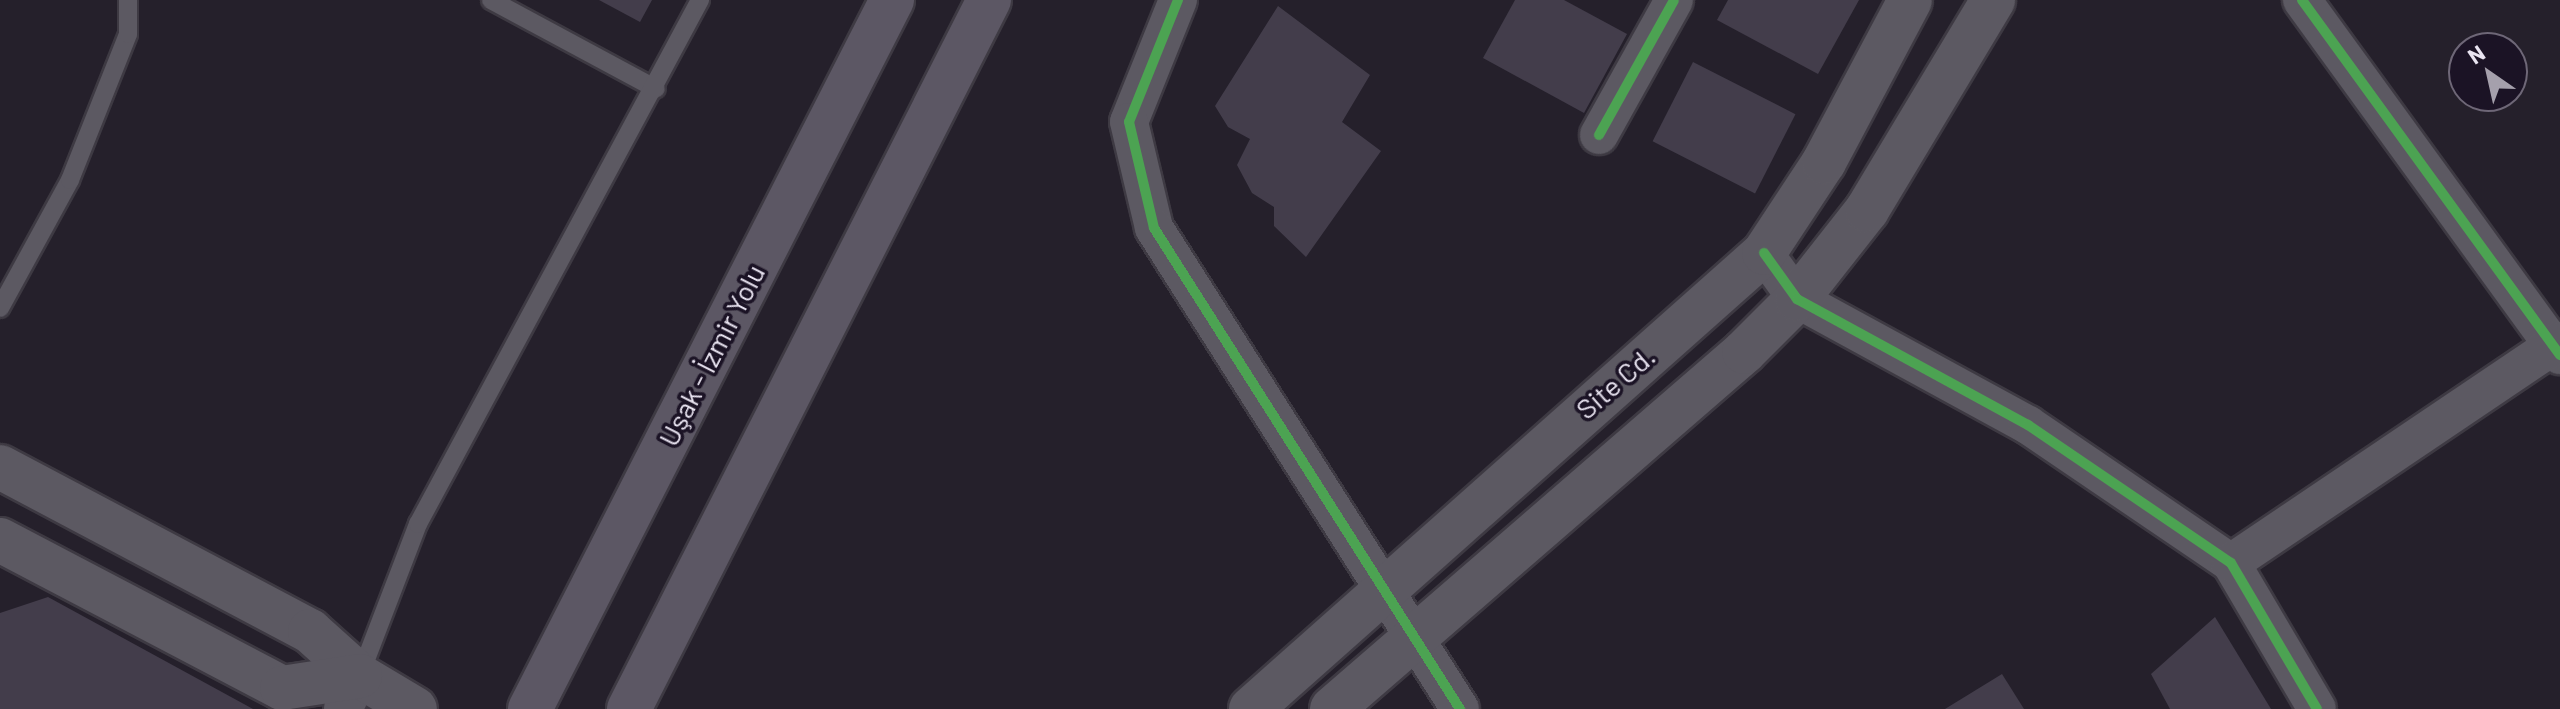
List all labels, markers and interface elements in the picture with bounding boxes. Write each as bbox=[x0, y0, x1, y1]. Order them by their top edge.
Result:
north arrow bbox=[2448, 32, 2528, 112]
text: N bbox=[2462, 39, 2489, 69]
street label: Uşak - İzmir Yolu bbox=[651, 259, 771, 451]
street label: Site Cd. bbox=[1569, 339, 1661, 425]

